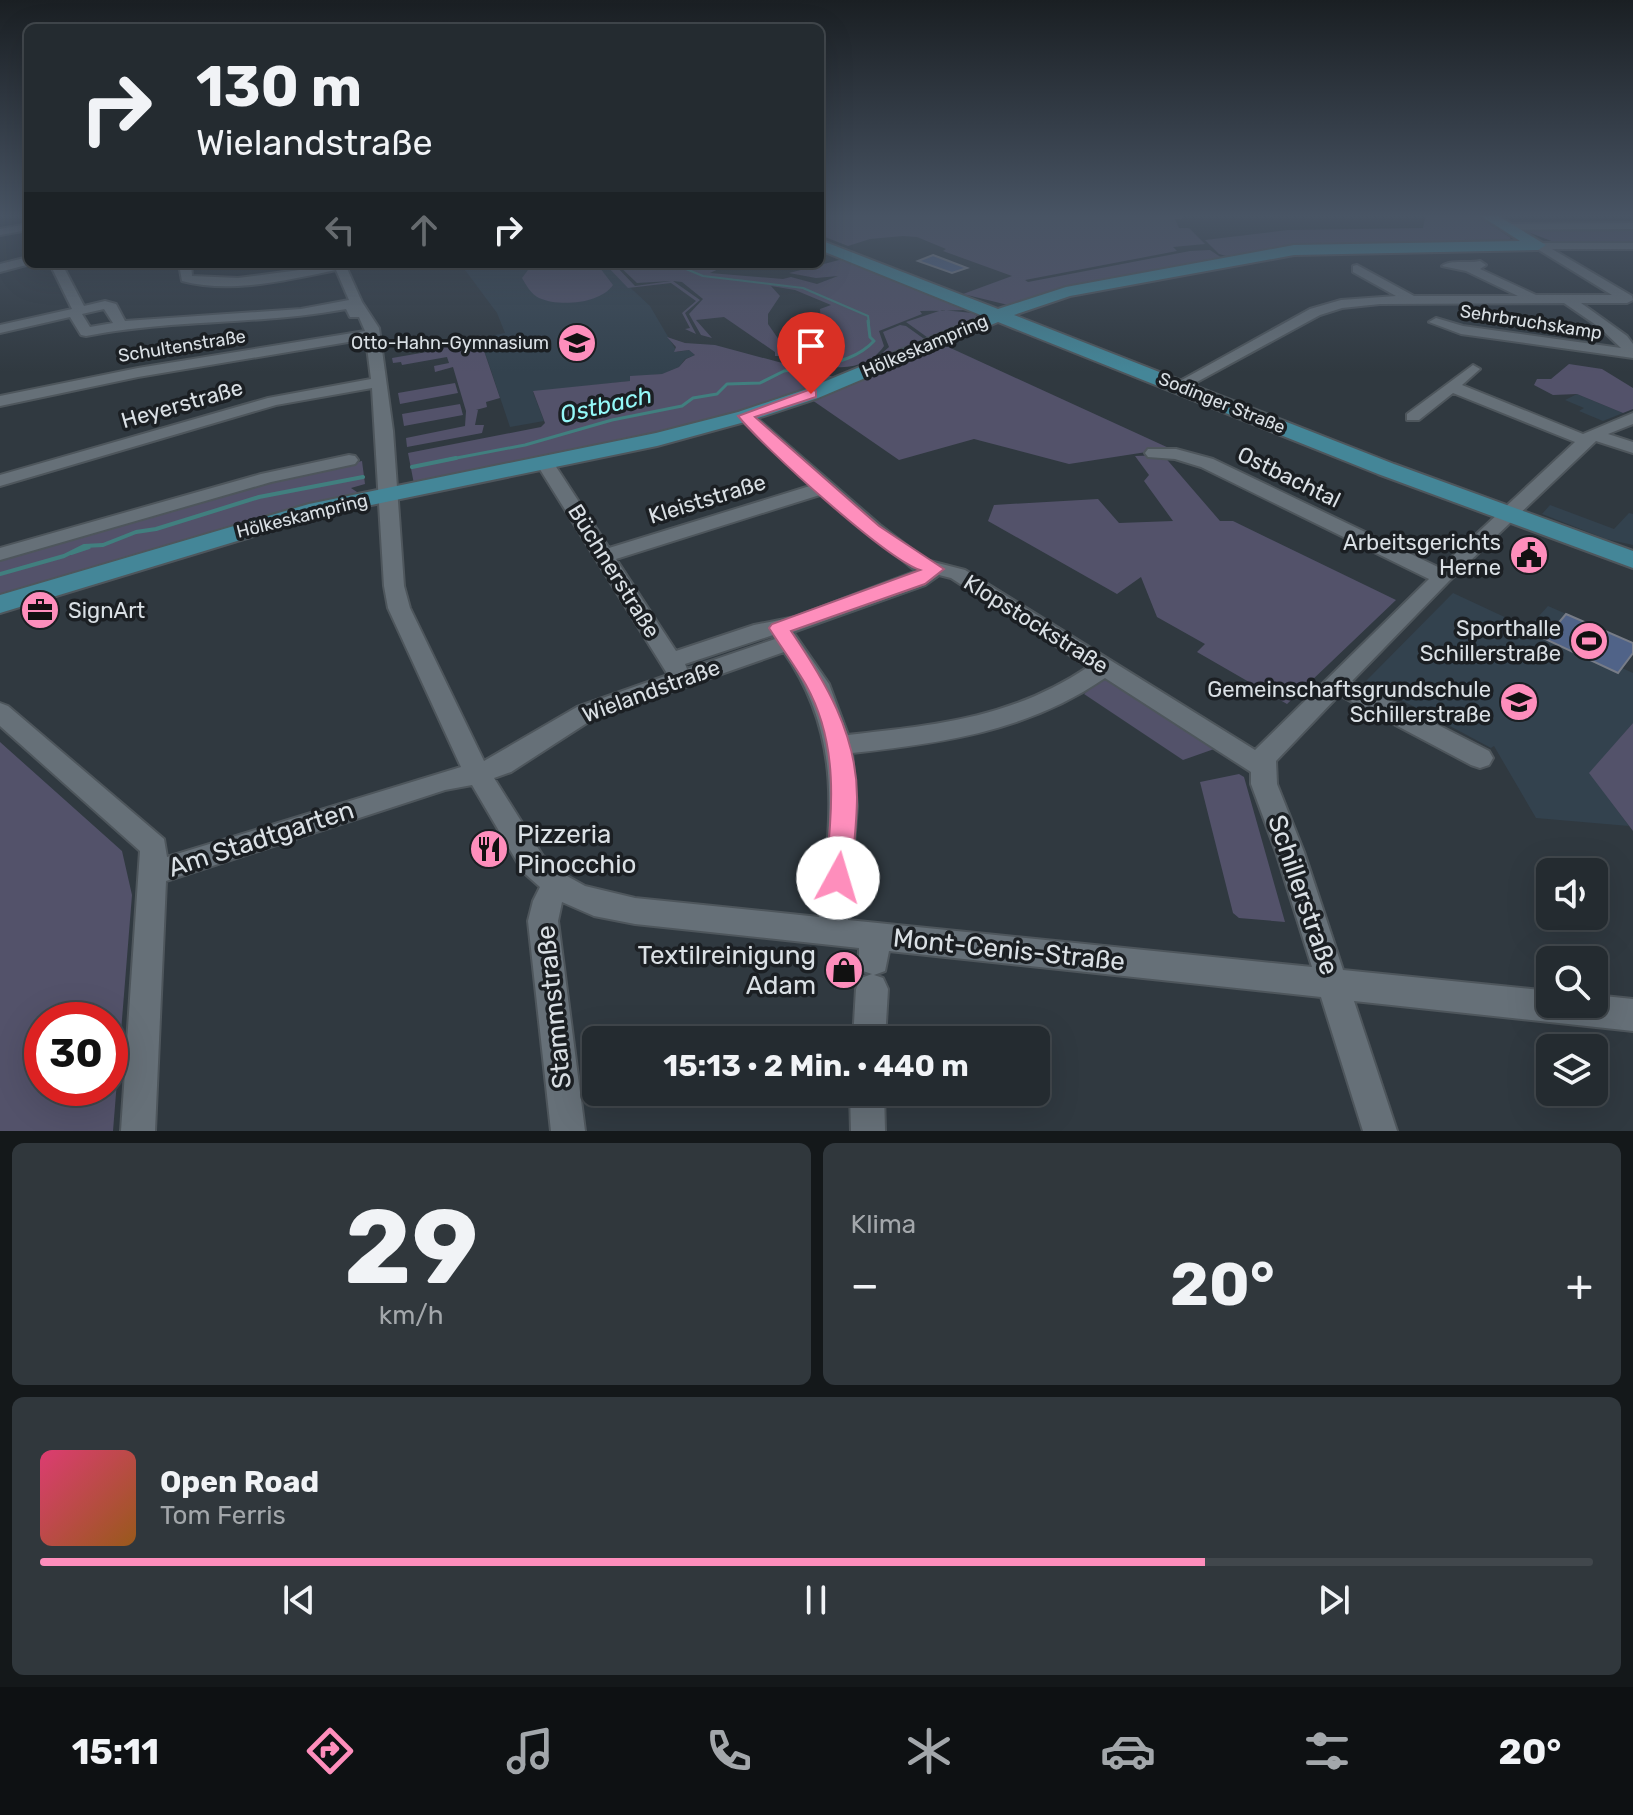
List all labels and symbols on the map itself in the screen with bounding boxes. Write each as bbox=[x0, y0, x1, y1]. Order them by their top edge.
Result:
street label: Sehrbruchskamp bbox=[1459, 300, 1603, 344]
street label: Hölkeskampring bbox=[859, 310, 991, 382]
pin bbox=[777, 312, 845, 394]
school or university icon: Otto-Hahn-Gymnasium bbox=[556, 322, 598, 364]
street label: Schultenstraße bbox=[117, 325, 247, 367]
place label: Otto-Hahn-Gymnasium bbox=[351, 332, 549, 354]
street label: Sodinger Straße bbox=[1155, 368, 1289, 438]
street label: Heyerstraße bbox=[118, 374, 246, 434]
water label: Ostbach bbox=[557, 381, 655, 429]
street label: Ostbachtal bbox=[1233, 440, 1345, 514]
street label: Kleiststraße bbox=[645, 468, 769, 530]
street label: Hölkeskampring bbox=[234, 489, 370, 543]
street label: Büchnerstraße bbox=[562, 499, 666, 643]
place label: Arbeitsgerichts Herne bbox=[1343, 529, 1501, 581]
public building icon: Arbeitsgerichts Herne bbox=[1508, 534, 1550, 576]
street label: Klopstockstraße bbox=[959, 569, 1113, 679]
office icon: SignArt bbox=[19, 589, 61, 631]
place label: SignArt bbox=[68, 597, 146, 624]
place label: Sporthalle Schillerstraße bbox=[1420, 615, 1561, 667]
sports icon: Sporthalle Schillerstraße bbox=[1568, 620, 1610, 662]
street label: Wielandstraße bbox=[578, 654, 724, 728]
place label: Gemeinschaftsgrundschule Schillerstraße bbox=[1207, 676, 1491, 728]
school or university icon: Gemeinschaftsgrundschule Schillerstraße bbox=[1498, 681, 1540, 723]
street label: Am Stadtgarten bbox=[164, 794, 358, 884]
street label: Schillerstraße bbox=[1261, 811, 1345, 979]
place label: Pizzeria Pinocchio bbox=[517, 819, 636, 880]
restaurant icon: Pizzeria Pinocchio bbox=[468, 828, 510, 870]
position arrow bbox=[796, 836, 880, 920]
street label: Mont-Cenis-Straße bbox=[892, 922, 1126, 978]
street label: Stammstraße bbox=[530, 924, 578, 1090]
place label: Textilreinigung Adam bbox=[637, 940, 816, 1001]
shop icon: Textilreinigung Adam bbox=[823, 949, 865, 991]
speed limit sign: 30 bbox=[24, 1002, 128, 1106]

